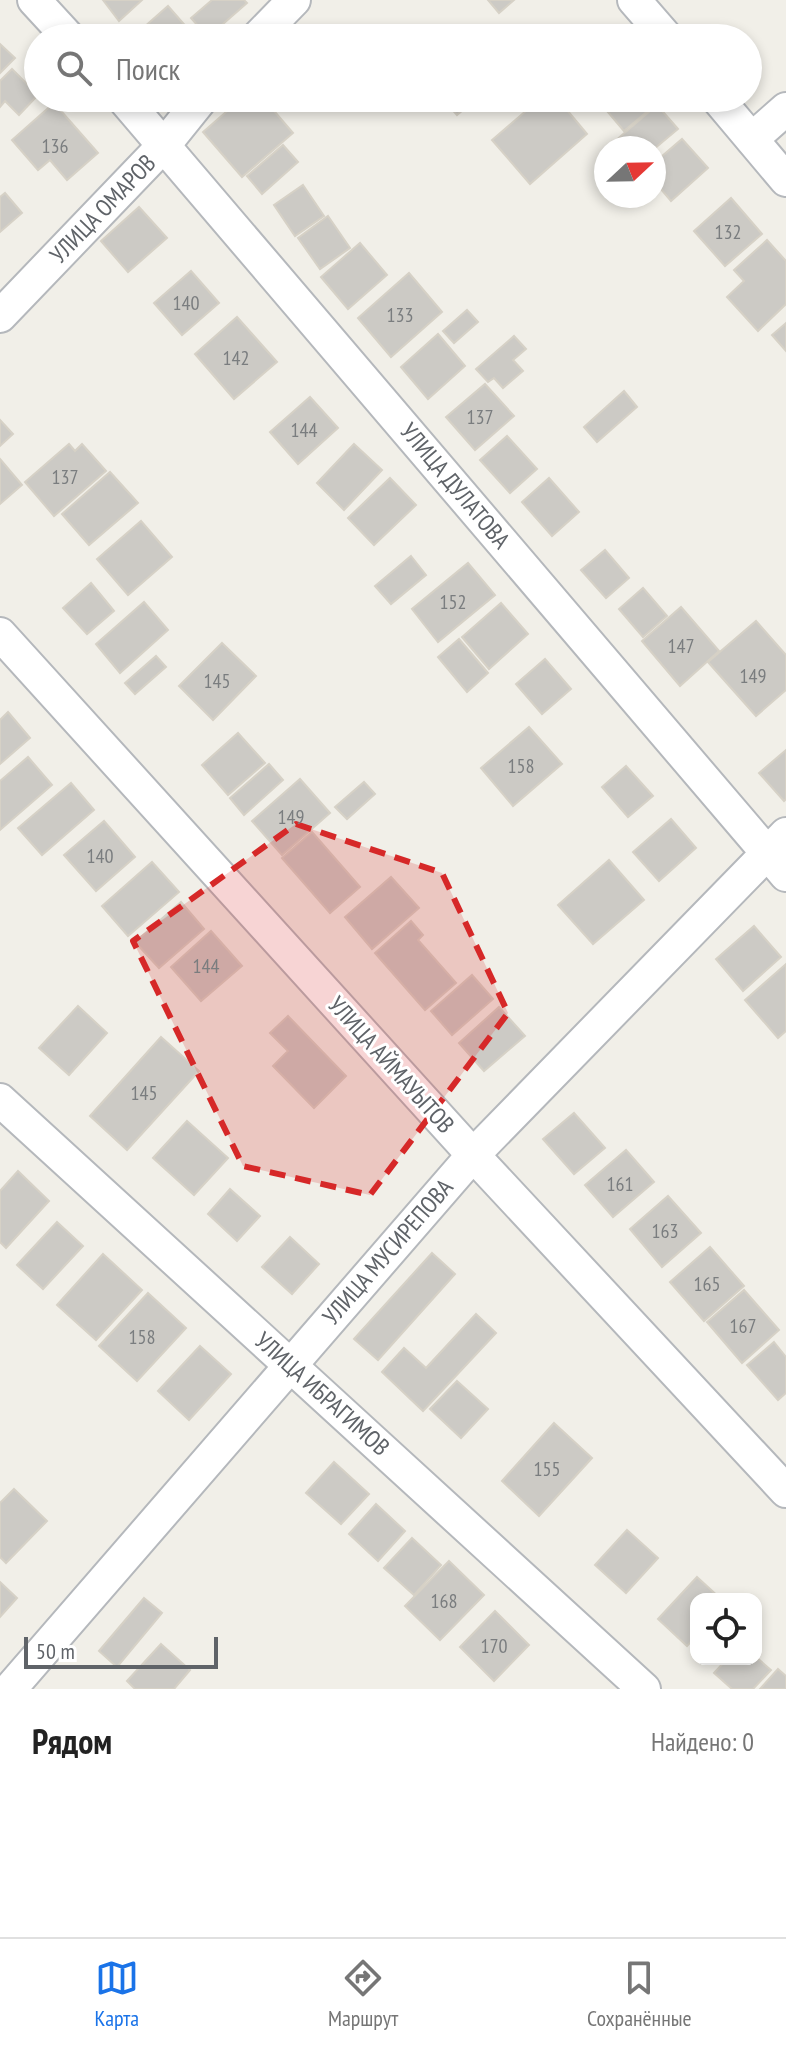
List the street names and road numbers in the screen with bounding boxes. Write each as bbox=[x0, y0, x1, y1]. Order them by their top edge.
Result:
street label: УЛИЦА ОМАРОВ bbox=[43, 148, 162, 270]
street label: УЛИЦА ДУЛАТОВА bbox=[394, 416, 517, 555]
street label: УЛИЦА АЙМАУЫТОВ bbox=[322, 990, 461, 1140]
street label: УЛИЦА МУСИРЕПОВА bbox=[316, 1172, 460, 1331]
street label: УЛИЦА ИБРАГИМОВ bbox=[249, 1325, 396, 1462]

